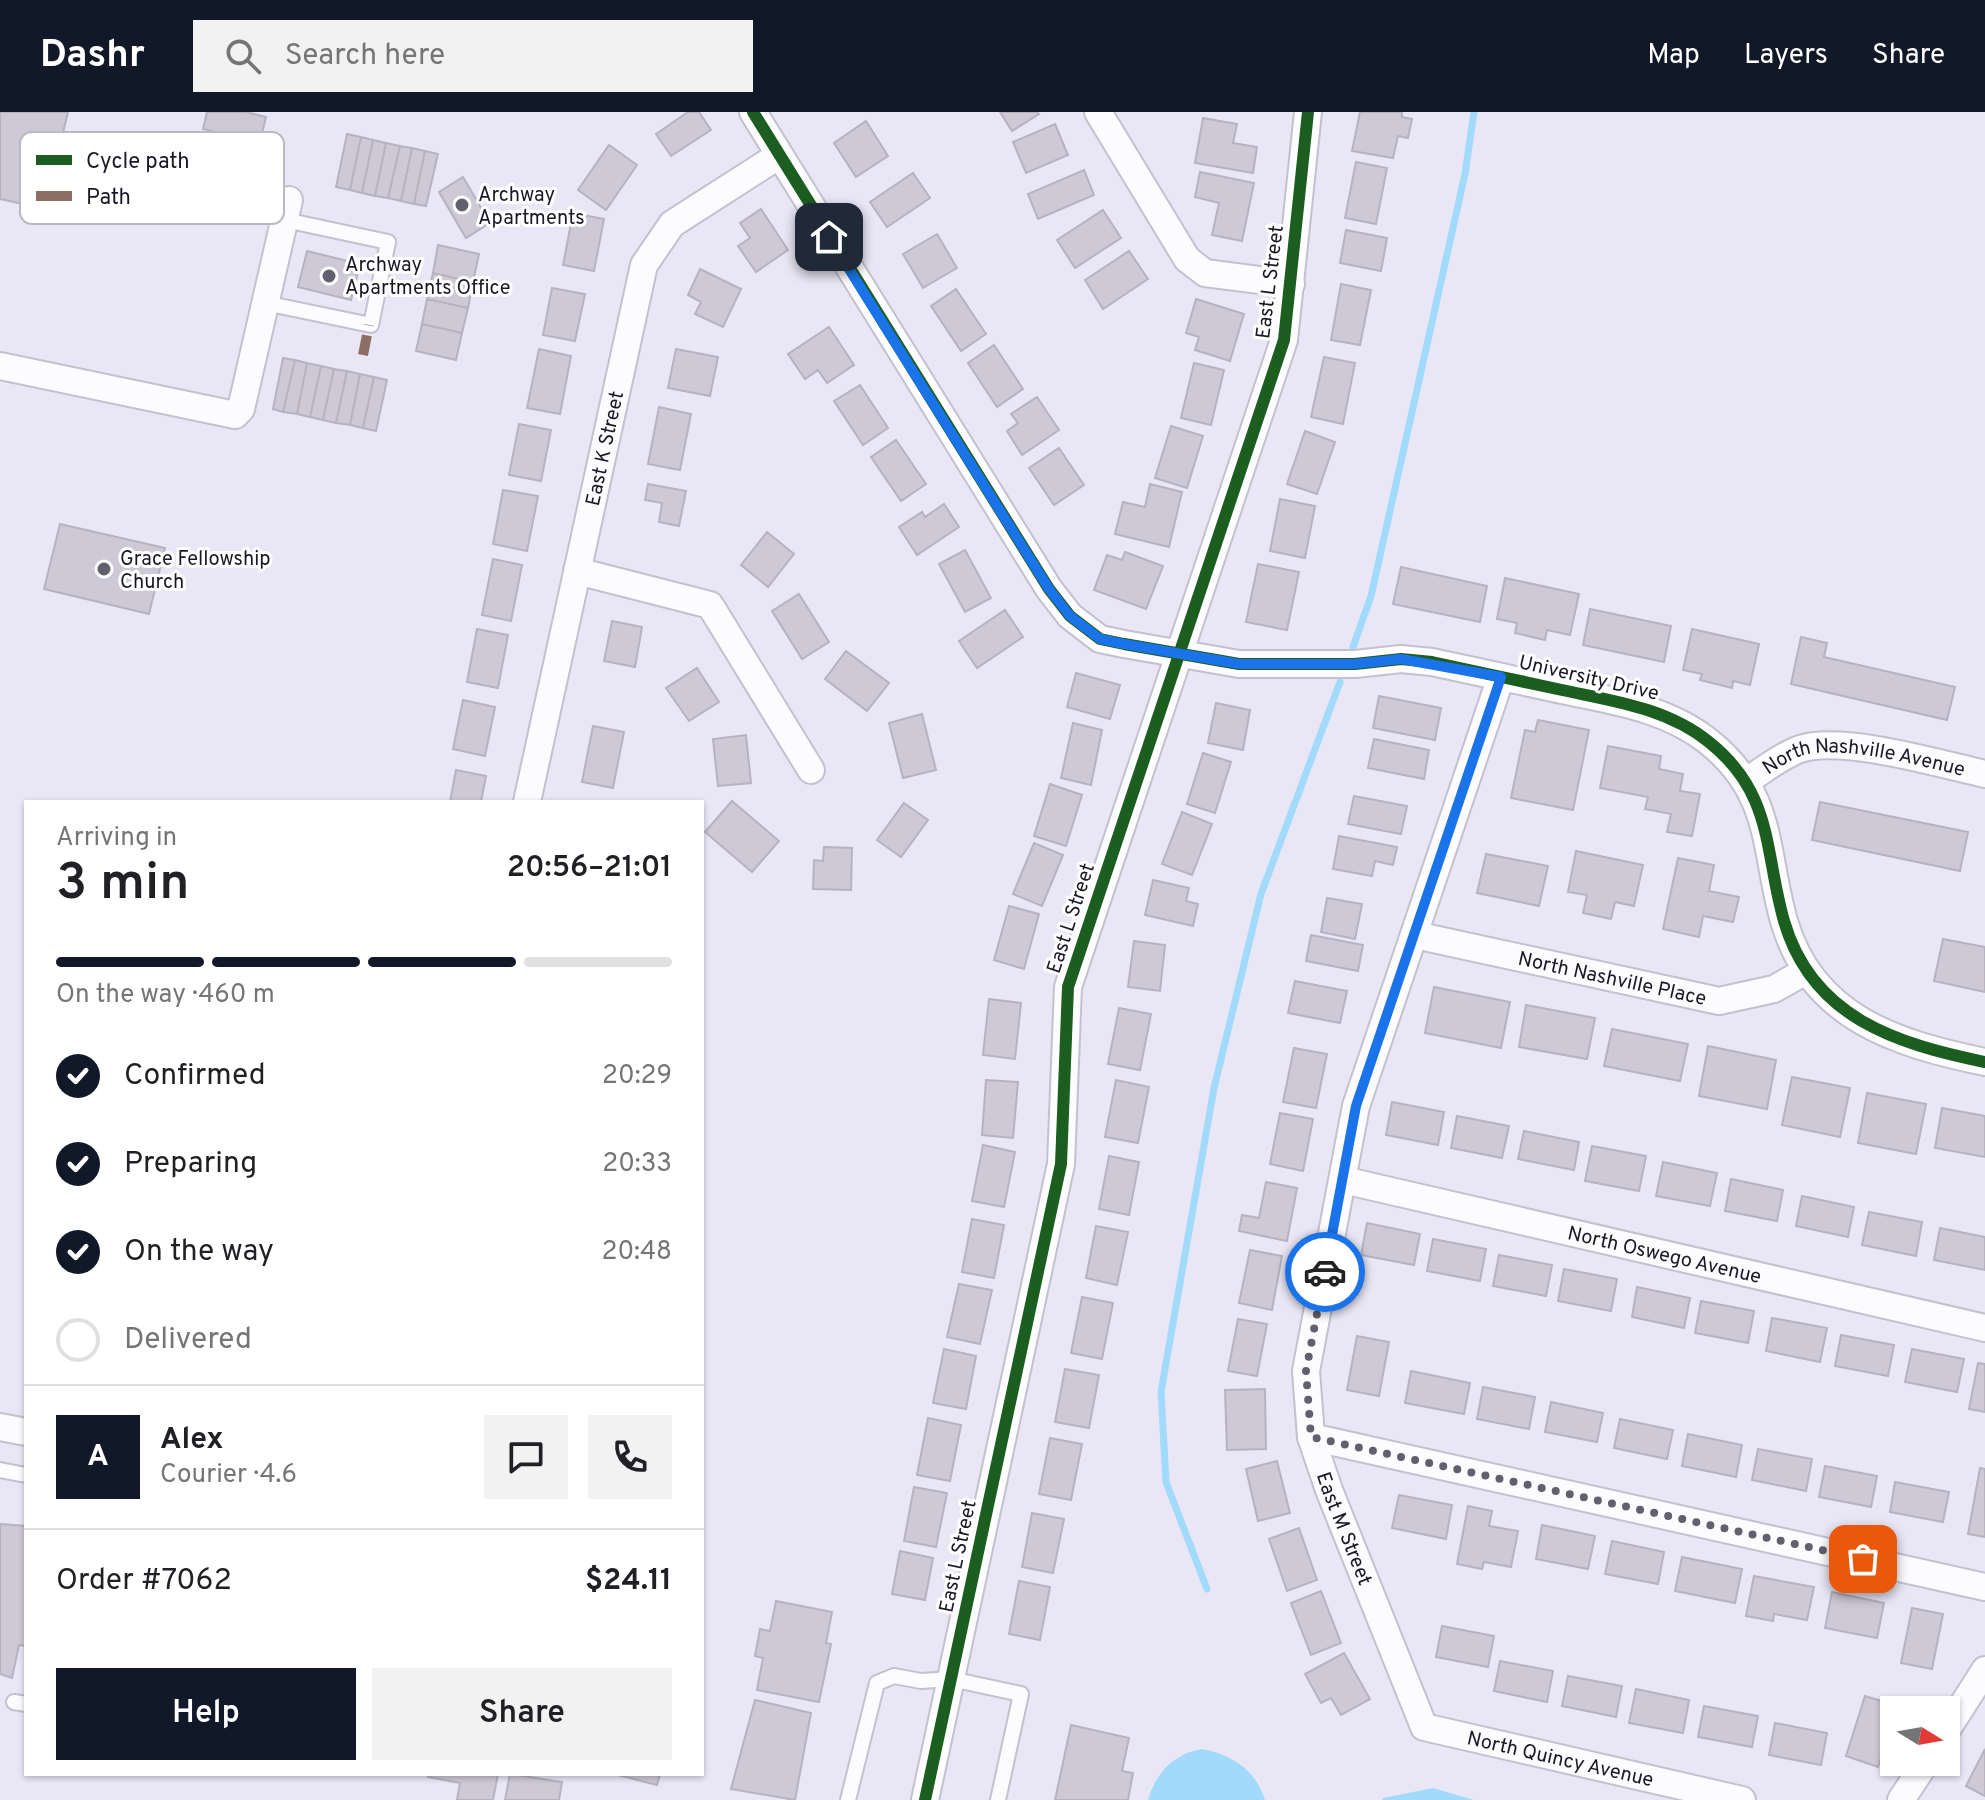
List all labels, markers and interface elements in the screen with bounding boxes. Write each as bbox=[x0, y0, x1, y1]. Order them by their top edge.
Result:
search box bbox=[193, 20, 753, 92]
text: Dashr bbox=[40, 32, 145, 81]
icon: search bbox=[221, 34, 265, 78]
text: Search here bbox=[285, 38, 445, 75]
text: Map bbox=[1647, 38, 1700, 74]
text: Layers bbox=[1744, 38, 1828, 74]
text: Share bbox=[1872, 38, 1945, 74]
legend bbox=[20, 132, 284, 224]
text: Cycle path bbox=[86, 149, 190, 176]
place label: Archway Apartments bbox=[478, 183, 585, 232]
text: Path bbox=[86, 185, 131, 212]
marker: Archway Apartments bbox=[453, 196, 471, 214]
pin bbox=[795, 203, 863, 271]
icon: home bbox=[807, 215, 851, 259]
street label: East L Street bbox=[1251, 224, 1291, 341]
place label: Archway Apartments Office bbox=[345, 253, 510, 302]
marker: Archway Apartments Office bbox=[320, 267, 338, 285]
street label: East K Street bbox=[581, 389, 631, 509]
place label: Grace Fellowship Church bbox=[120, 547, 271, 596]
marker: Grace Fellowship Church bbox=[95, 560, 113, 578]
street label: University Drive bbox=[1516, 650, 1661, 708]
street label: North Nashville Avenue bbox=[1758, 734, 1967, 784]
text: Arriving in bbox=[56, 822, 177, 855]
text: 20:56–21:01 bbox=[507, 850, 672, 887]
text: 3 min bbox=[56, 852, 189, 918]
street label: East L Street bbox=[1042, 860, 1102, 977]
street label: North Nashville Place bbox=[1515, 947, 1709, 1013]
text: On the way · 460 m bbox=[56, 979, 275, 1012]
icon: check bbox=[56, 1054, 100, 1098]
text: Confirmed bbox=[124, 1058, 266, 1095]
text: 20:29 bbox=[602, 1060, 672, 1093]
icon: check bbox=[56, 1142, 100, 1186]
text: Preparing bbox=[124, 1146, 257, 1183]
text: 20:33 bbox=[602, 1148, 672, 1181]
street label: North Oswego Avenue bbox=[1565, 1221, 1764, 1291]
icon: check bbox=[56, 1230, 100, 1274]
courier bbox=[1285, 1232, 1365, 1312]
text: On the way bbox=[124, 1234, 274, 1271]
text: 20:48 bbox=[602, 1236, 672, 1269]
icon: car bbox=[1303, 1250, 1347, 1294]
text: Delivered bbox=[124, 1322, 252, 1359]
button: chat bbox=[484, 1415, 568, 1499]
button: phone bbox=[588, 1415, 672, 1499]
text: Alex bbox=[160, 1422, 224, 1459]
text: A bbox=[87, 1439, 109, 1476]
text: Courier · 4.6 bbox=[160, 1459, 297, 1492]
street label: East M Street bbox=[1309, 1469, 1377, 1590]
street label: East L Street bbox=[934, 1498, 984, 1615]
pin bbox=[1829, 1525, 1897, 1593]
icon: bag bbox=[1841, 1537, 1885, 1581]
text: Order #7062 bbox=[56, 1563, 232, 1600]
text: $24.11 bbox=[585, 1563, 672, 1600]
button: Help bbox=[56, 1668, 356, 1760]
button: Share bbox=[372, 1668, 672, 1760]
north arrow bbox=[1880, 1696, 1960, 1776]
map controls bbox=[1880, 1696, 1960, 1776]
street label: North Quincy Avenue bbox=[1464, 1726, 1656, 1794]

